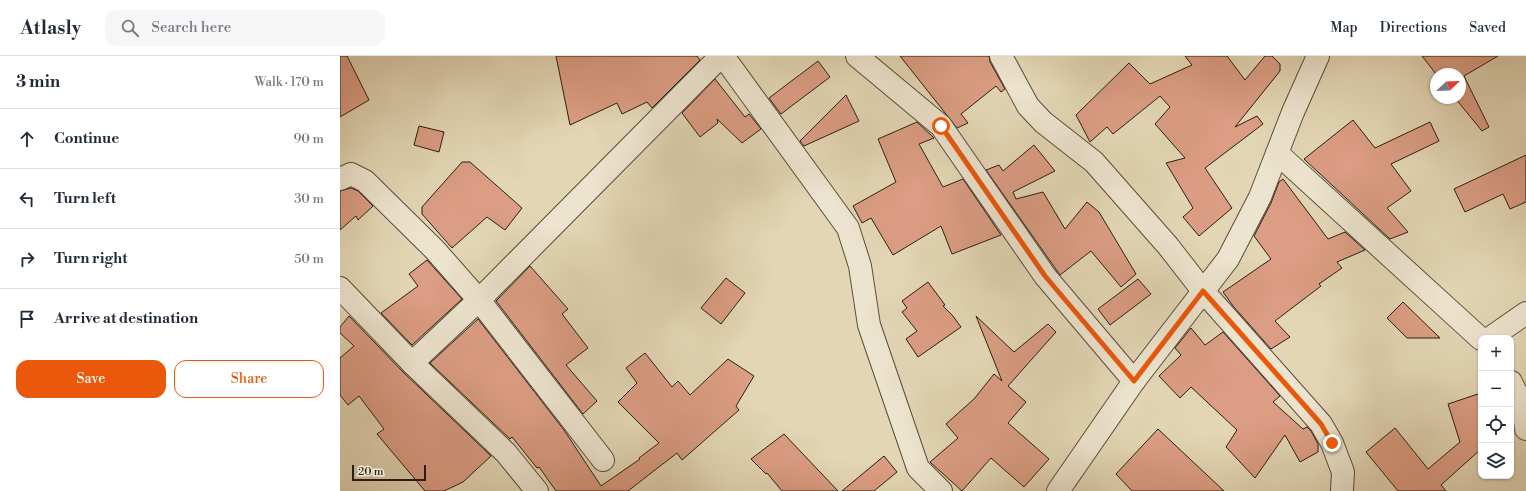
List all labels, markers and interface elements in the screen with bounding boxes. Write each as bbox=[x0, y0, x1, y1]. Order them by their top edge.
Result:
search box bbox=[105, 10, 385, 46]
text: Atlasly bbox=[20, 16, 81, 40]
icon: search bbox=[119, 17, 141, 39]
text: Search here bbox=[151, 18, 231, 37]
text: Map bbox=[1330, 19, 1358, 37]
text: Directions bbox=[1380, 19, 1447, 37]
text: Saved bbox=[1469, 19, 1506, 37]
north arrow bbox=[1430, 68, 1466, 104]
text: 3 min bbox=[16, 71, 60, 93]
text: Walk · 170 m bbox=[254, 74, 324, 90]
route start bbox=[932, 117, 950, 135]
icon: ahead bbox=[16, 128, 38, 150]
text: Continue bbox=[54, 129, 119, 148]
text: 90 m bbox=[293, 131, 324, 147]
icon: left bbox=[16, 188, 38, 210]
text: Turn left bbox=[54, 189, 116, 208]
text: 30 m bbox=[294, 191, 324, 207]
icon: right bbox=[16, 248, 38, 270]
text: Turn right bbox=[54, 249, 128, 268]
text: 50 m bbox=[294, 251, 324, 267]
icon: arrive bbox=[16, 308, 38, 330]
text: Arrive at destination bbox=[54, 309, 198, 328]
map controls bbox=[1478, 335, 1514, 479]
button: + bbox=[1478, 335, 1514, 371]
button: Save bbox=[16, 360, 166, 398]
button: Share bbox=[174, 360, 324, 398]
button: − bbox=[1478, 371, 1514, 407]
button: locate bbox=[1478, 407, 1514, 443]
route end bbox=[1323, 434, 1341, 452]
button: layers bbox=[1478, 443, 1514, 479]
scale bar bbox=[352, 463, 426, 482]
text: 20 m bbox=[358, 465, 383, 479]

